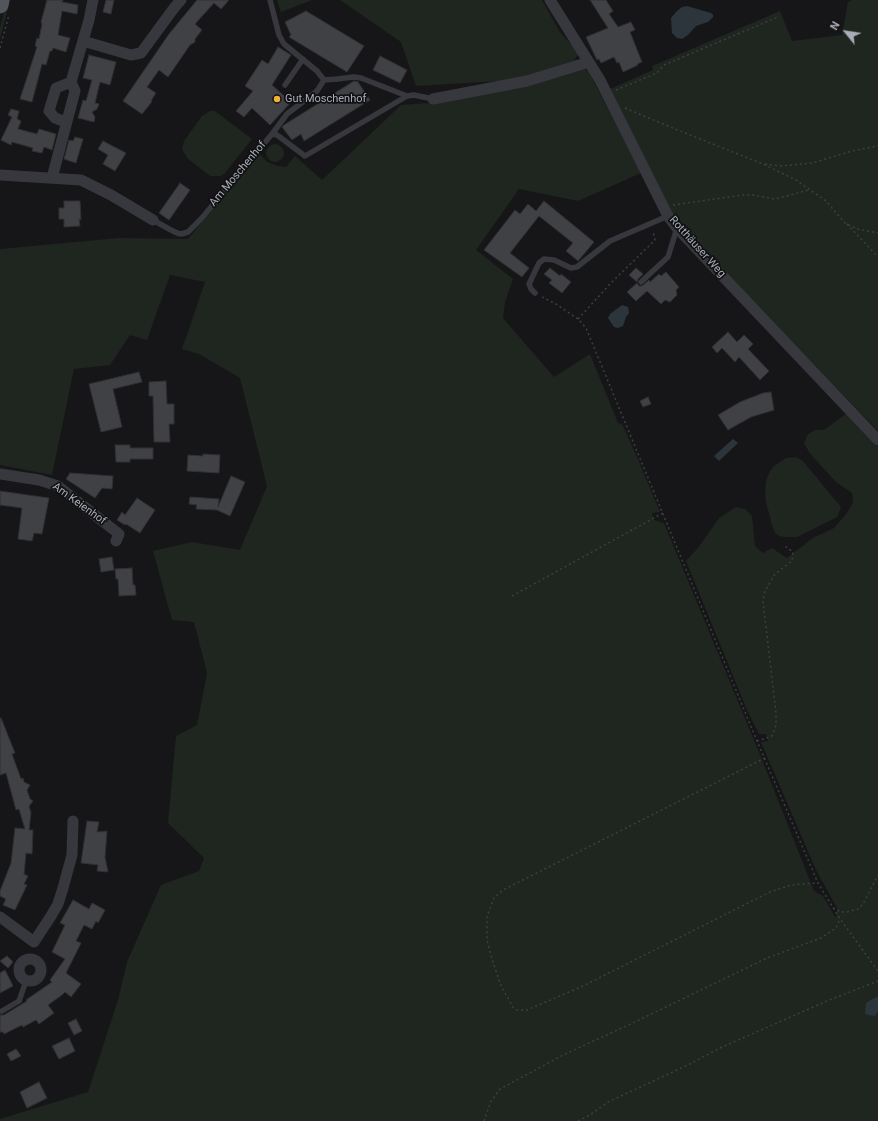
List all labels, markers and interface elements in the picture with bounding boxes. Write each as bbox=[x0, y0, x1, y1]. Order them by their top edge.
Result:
north arrow bbox=[826, 12, 866, 52]
text: N bbox=[828, 19, 843, 32]
place label: Gut Moschenhof bbox=[285, 92, 366, 106]
marker: Gut Moschenhof bbox=[272, 94, 282, 104]
street label: Am Moschenhof bbox=[207, 139, 269, 209]
street label: Rotthäuser Weg bbox=[666, 214, 728, 280]
street label: Am Keienhof bbox=[50, 480, 108, 528]

